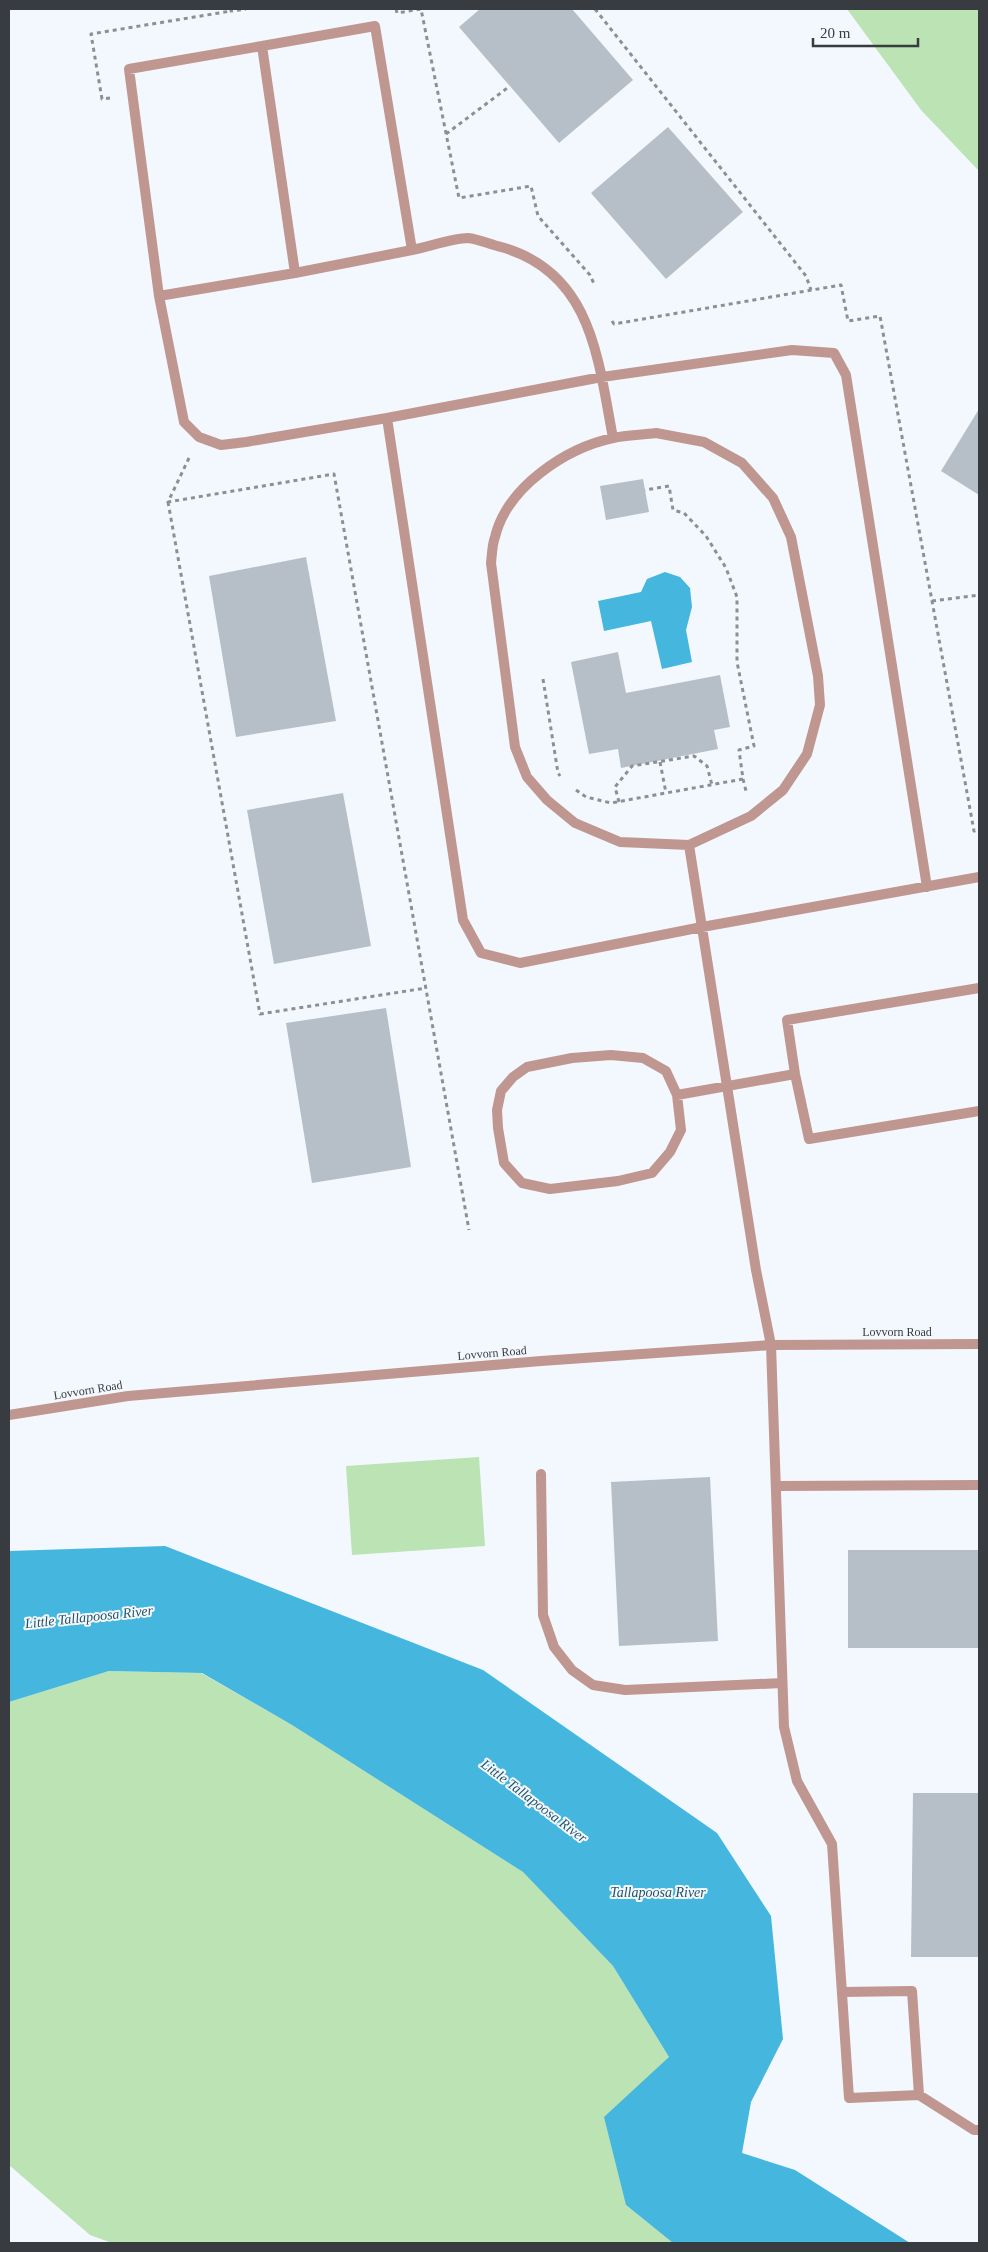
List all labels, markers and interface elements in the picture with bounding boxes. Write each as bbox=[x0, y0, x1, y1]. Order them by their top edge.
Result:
scale bar bbox=[813, 15, 918, 47]
text: 20 m bbox=[820, 25, 851, 41]
street label: Lovvorn Road bbox=[862, 1325, 932, 1339]
street label: Lovvorn Road bbox=[457, 1343, 527, 1363]
street label: Lovvorn Road bbox=[53, 1378, 123, 1402]
water label: Little Tallapoosa River bbox=[23, 1603, 154, 1631]
water label: Little Tallapoosa River bbox=[477, 1756, 590, 1846]
water label: Tallapoosa River bbox=[610, 1885, 706, 1900]

